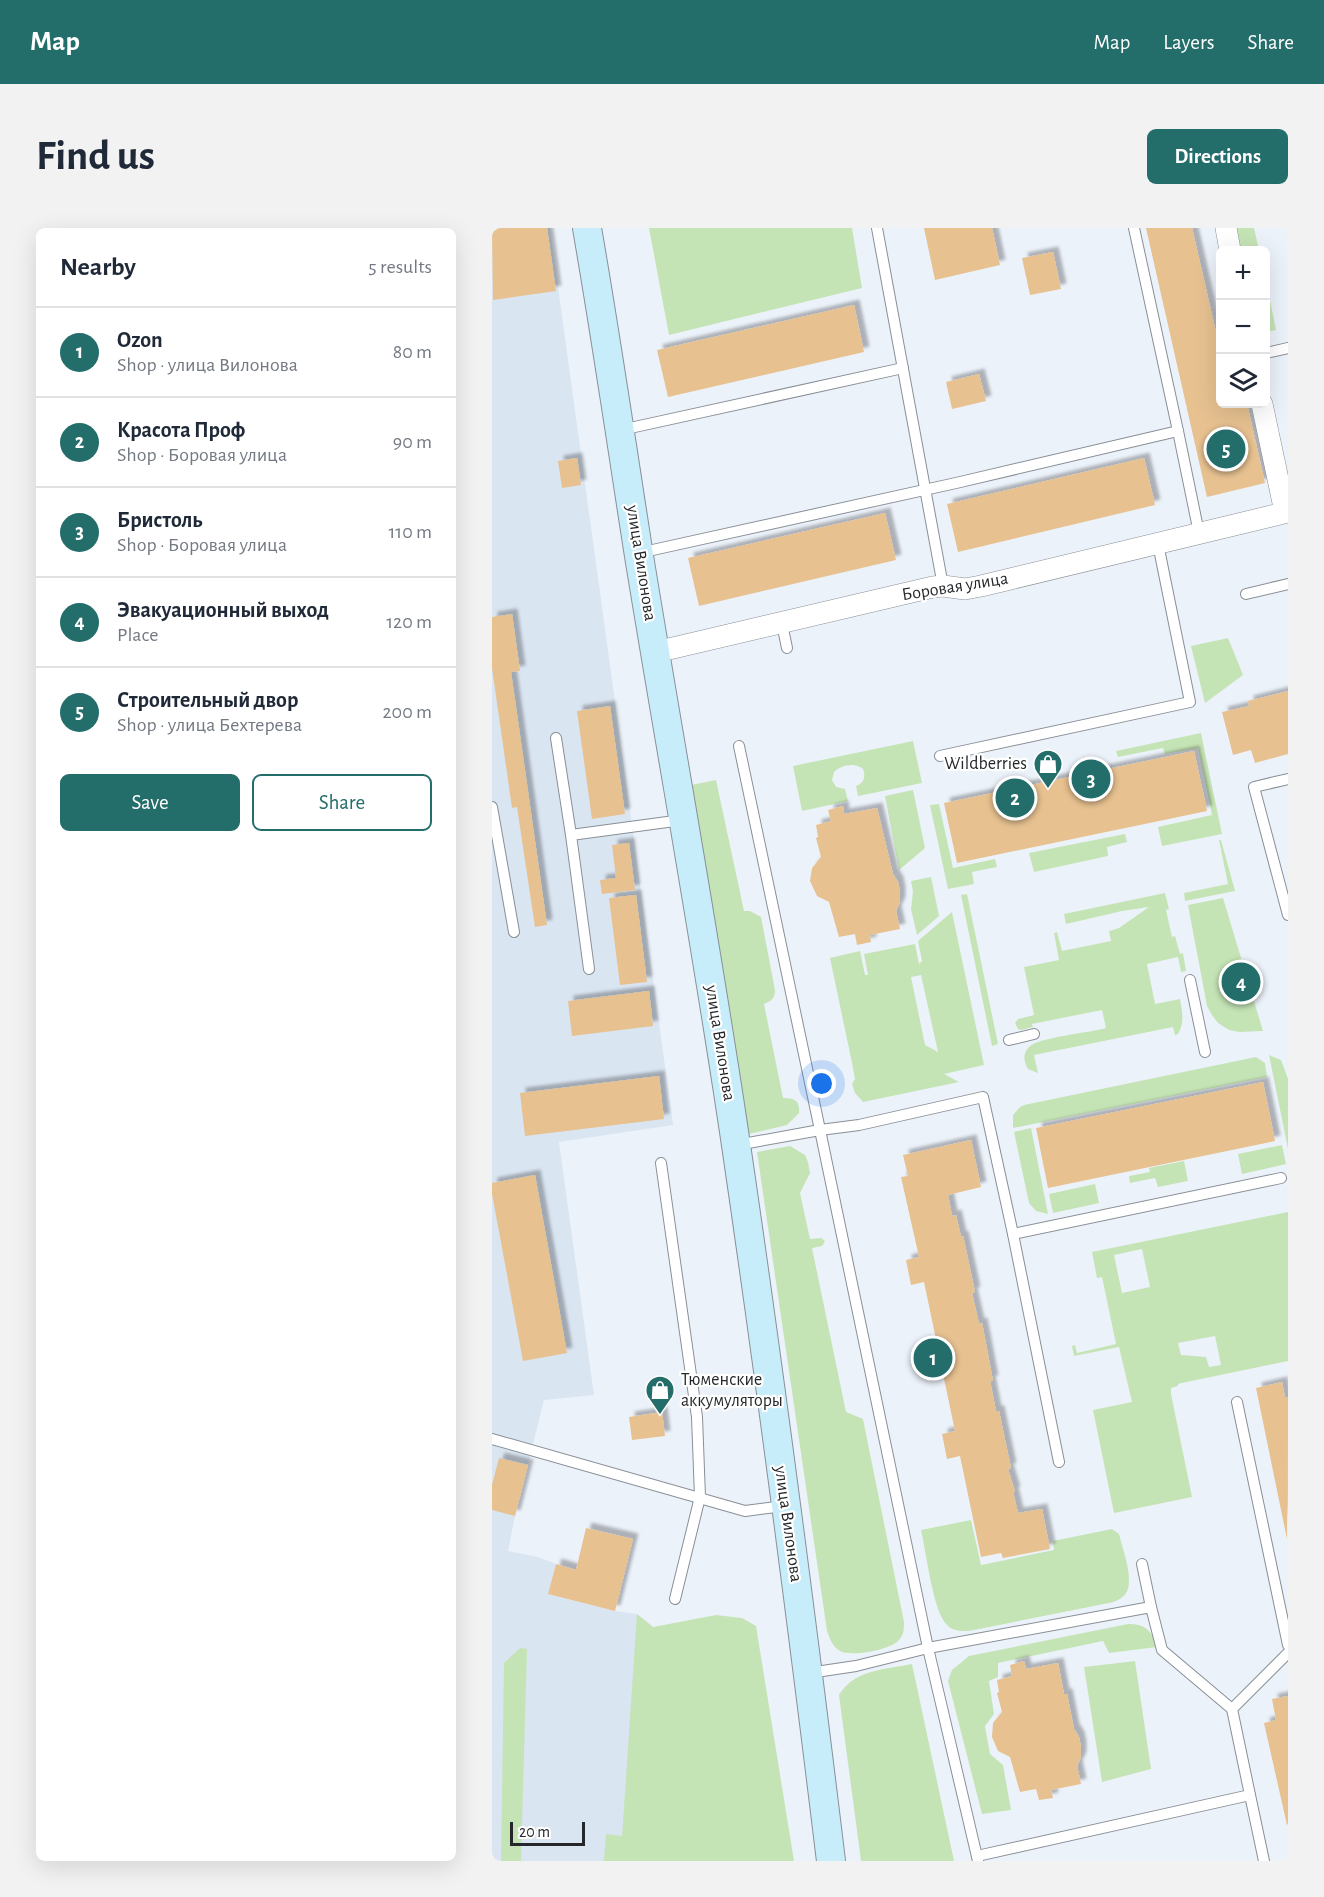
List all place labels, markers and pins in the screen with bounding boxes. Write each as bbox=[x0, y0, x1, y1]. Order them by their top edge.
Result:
pin: 5 bbox=[1206, 426, 1246, 472]
shop icon: Wildberries bbox=[1032, 748, 1064, 790]
place label: Wildberries bbox=[944, 755, 1027, 773]
pin: 3 bbox=[1072, 756, 1110, 802]
pin: 2 bbox=[996, 776, 1034, 820]
pin: 4 bbox=[1222, 960, 1260, 1005]
pin: 1 bbox=[914, 1336, 952, 1380]
place label: Тюменские аккумуляторы bbox=[681, 1371, 783, 1410]
shop icon: Тюменские аккумуляторы bbox=[644, 1374, 676, 1416]

